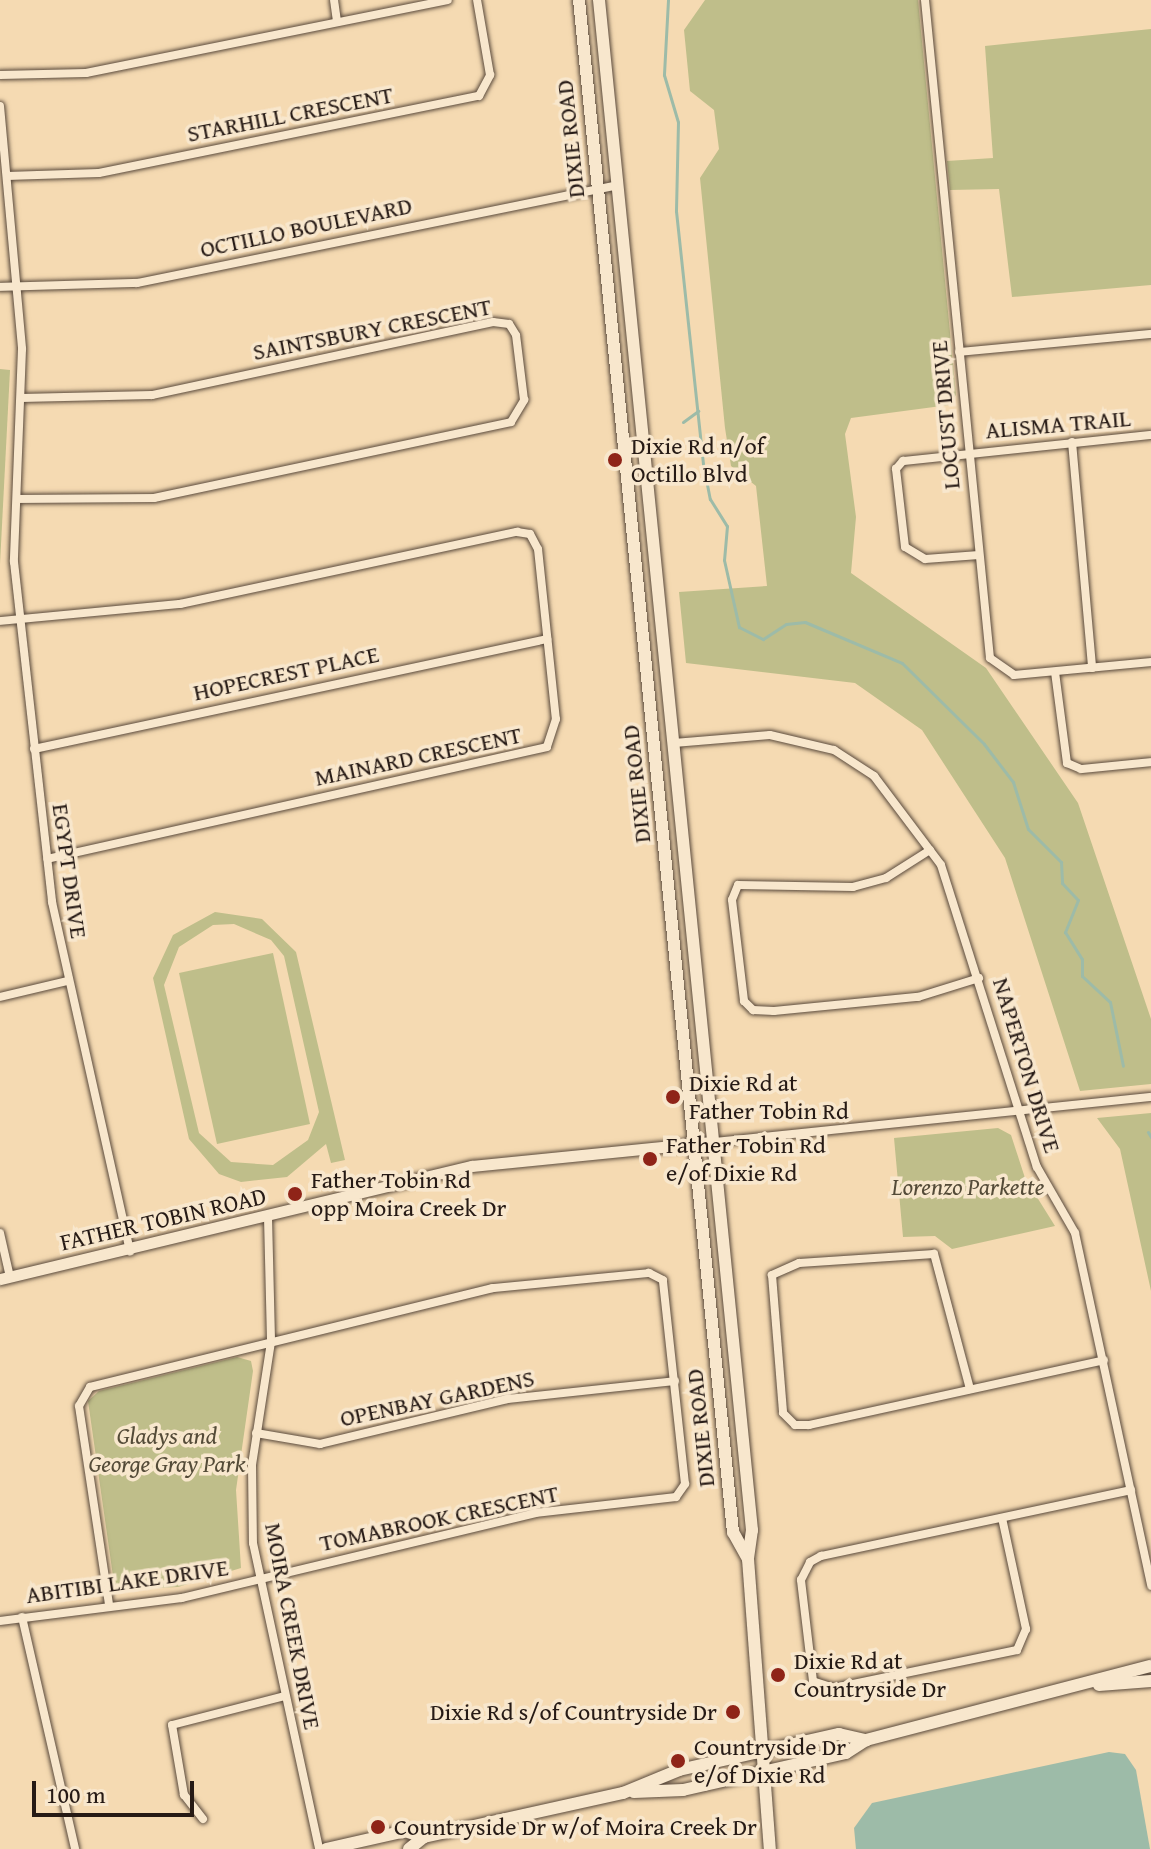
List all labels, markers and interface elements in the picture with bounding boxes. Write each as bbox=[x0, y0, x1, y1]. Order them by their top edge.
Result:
street label: DIXIE ROAD bbox=[549, 79, 591, 199]
street label: STARHILL CRESCENT bbox=[185, 80, 395, 148]
street label: OCTILLO BOULEVARD bbox=[197, 190, 415, 264]
street label: SAINTSBURY CRESCENT bbox=[250, 292, 494, 366]
street label: LOCUST DRIVE bbox=[924, 339, 966, 491]
street label: ALISMA TRAIL bbox=[984, 403, 1132, 445]
place label: Dixie Rd n/of Octillo Blvd bbox=[631, 432, 764, 488]
marker: Dixie Rd n/of Octillo Blvd bbox=[606, 451, 624, 469]
street label: HOPECREST PLACE bbox=[191, 639, 381, 707]
street label: MAINARD CRESCENT bbox=[312, 720, 524, 792]
street label: DIXIE ROAD bbox=[615, 724, 657, 844]
street label: EGYPT DRIVE bbox=[46, 802, 94, 940]
street label: NAPERTON DRIVE bbox=[987, 974, 1067, 1156]
place label: Dixie Rd at Father Tobin Rd bbox=[689, 1069, 849, 1125]
marker: Dixie Rd at Father Tobin Rd bbox=[664, 1088, 682, 1106]
place label: Father Tobin Rd e/of Dixie Rd bbox=[666, 1131, 826, 1187]
marker: Father Tobin Rd e/of Dixie Rd bbox=[641, 1150, 659, 1168]
place label: Father Tobin Rd opp Moira Creek Dr bbox=[311, 1166, 506, 1222]
park label: Lorenzo Parkette bbox=[892, 1173, 1044, 1201]
street label: FATHER TOBIN ROAD bbox=[57, 1181, 269, 1257]
marker: Father Tobin Rd opp Moira Creek Dr bbox=[286, 1185, 304, 1203]
street label: OPENBAY GARDENS bbox=[337, 1363, 537, 1433]
street label: DIXIE ROAD bbox=[679, 1368, 721, 1488]
park label: Gladys and George Gray Park bbox=[88, 1422, 246, 1478]
street label: TOMABROOK CRESCENT bbox=[317, 1479, 561, 1557]
street label: MOIRA CREEK DRIVE bbox=[259, 1520, 327, 1732]
street label: ABITIBI LAKE DRIVE bbox=[24, 1553, 230, 1609]
place label: Dixie Rd at Countryside Dr bbox=[794, 1647, 946, 1703]
marker: Dixie Rd at Countryside Dr bbox=[769, 1666, 787, 1684]
place label: Dixie Rd s/of Countryside Dr bbox=[430, 1698, 717, 1726]
marker: Dixie Rd s/of Countryside Dr bbox=[724, 1703, 742, 1721]
place label: Countryside Dr e/of Dixie Rd bbox=[694, 1733, 846, 1789]
marker: Countryside Dr e/of Dixie Rd bbox=[669, 1752, 687, 1770]
scale bar bbox=[36, 1765, 198, 1815]
text: 100 m bbox=[46, 1777, 106, 1812]
place label: Countryside Dr w/of Moira Creek Dr bbox=[394, 1813, 757, 1841]
marker: Countryside Dr w/of Moira Creek Dr bbox=[369, 1818, 387, 1836]

